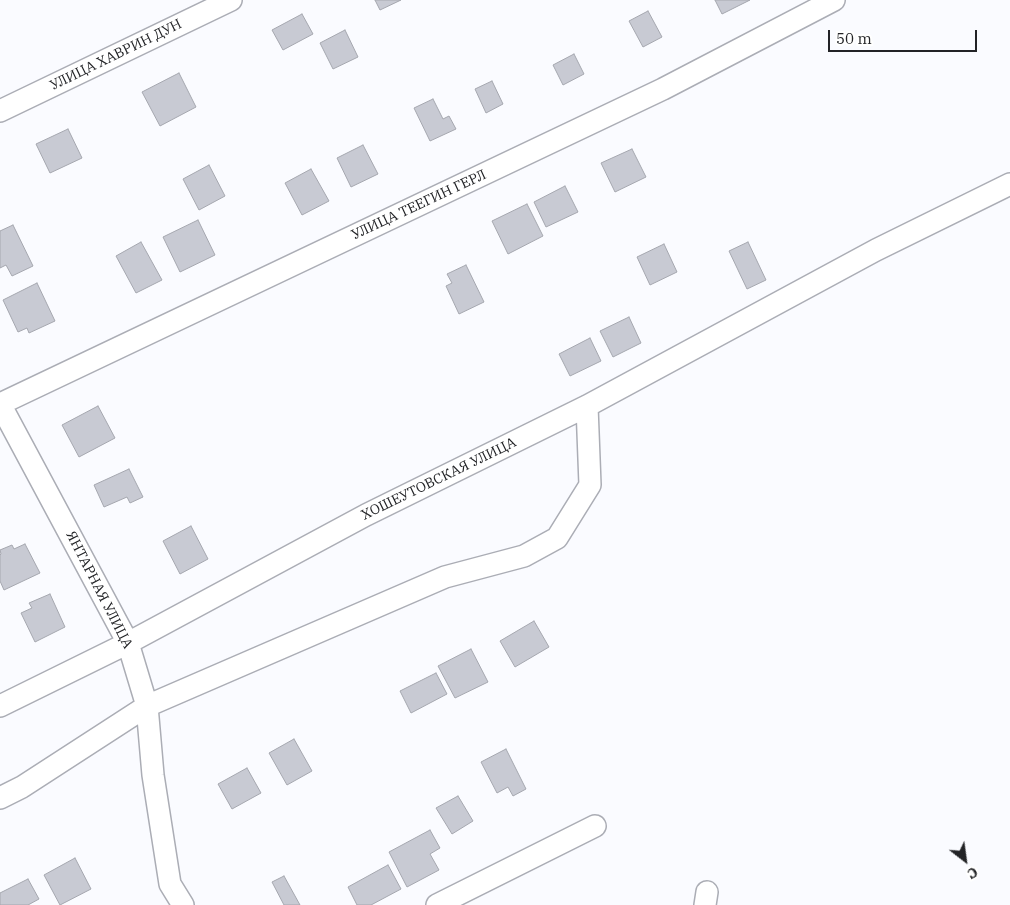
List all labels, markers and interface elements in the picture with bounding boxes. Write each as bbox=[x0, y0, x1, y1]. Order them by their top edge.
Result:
street label: УЛИЦА ХАВРИН ДУН bbox=[47, 16, 185, 94]
scale bar bbox=[830, 20, 979, 52]
text: 50 m bbox=[836, 29, 872, 48]
street label: УЛИЦА ТЕЕГИН ГЕРЛ bbox=[349, 166, 489, 244]
street label: ХОШЕУТОВСКАЯ УЛИЦА bbox=[359, 434, 519, 524]
street label: ЯНТАРНАЯ УЛИЦА bbox=[62, 528, 136, 652]
north arrow bbox=[940, 835, 990, 885]
text: С bbox=[964, 863, 981, 883]

